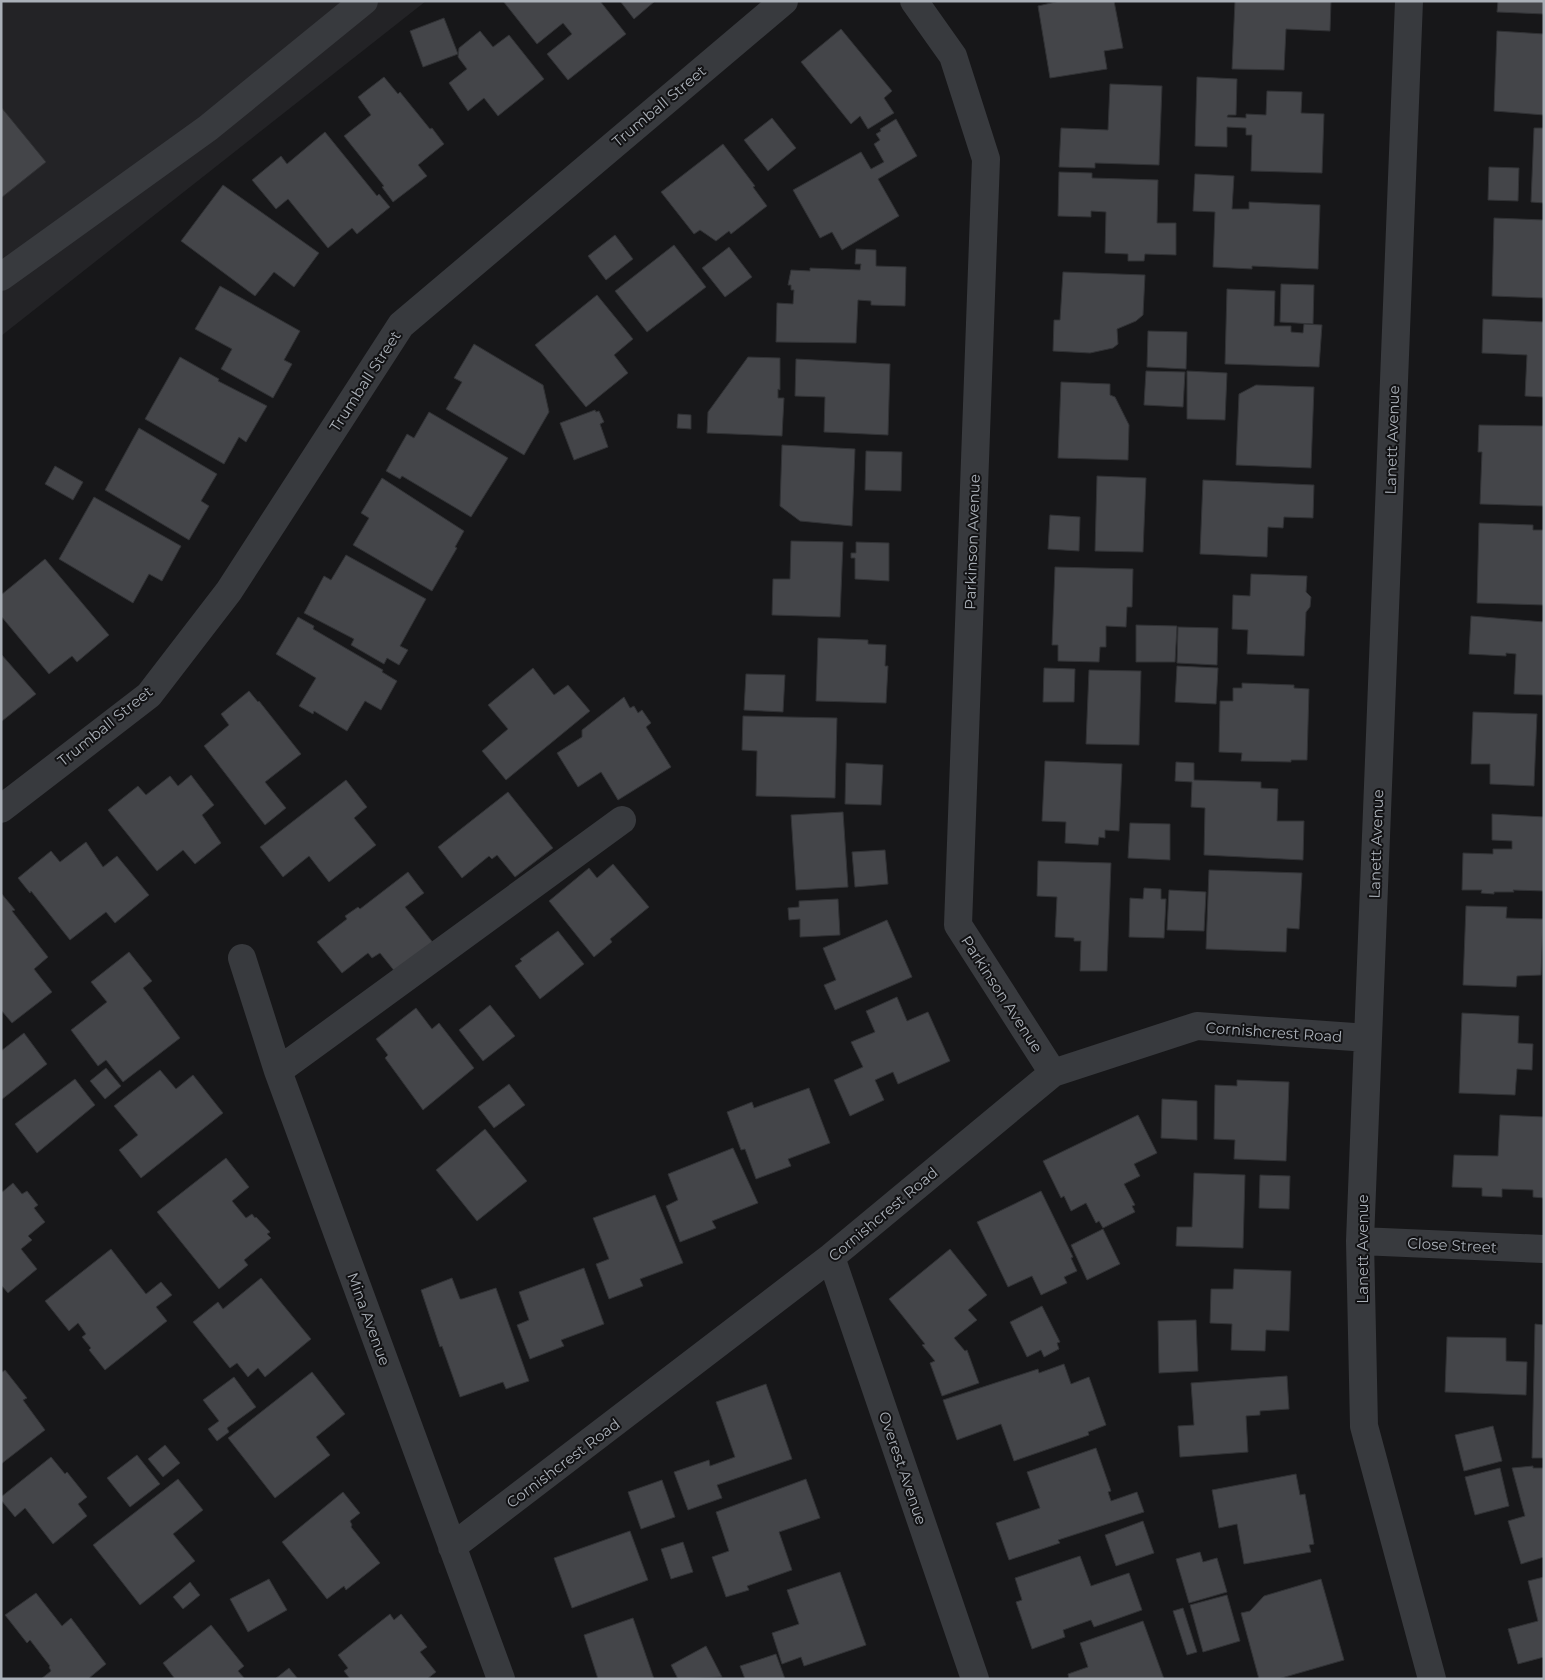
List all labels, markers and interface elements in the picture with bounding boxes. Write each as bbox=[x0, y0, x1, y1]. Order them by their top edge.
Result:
street label: Trumball Street bbox=[608, 61, 710, 151]
street label: Trumball Street bbox=[325, 327, 405, 435]
street label: Lanett Avenue bbox=[1381, 385, 1403, 495]
street label: Parkinson Avenue bbox=[960, 474, 984, 610]
street label: Trumball Street bbox=[54, 682, 156, 770]
street label: Lanett Avenue bbox=[1365, 789, 1387, 899]
street label: Parkinson Avenue bbox=[957, 932, 1047, 1056]
street label: Cornishcrest Road bbox=[1205, 1018, 1343, 1046]
street label: Cornishcrest Road bbox=[824, 1163, 942, 1265]
street label: Lanett Avenue bbox=[1353, 1194, 1372, 1304]
street label: Close Street bbox=[1407, 1233, 1497, 1257]
street label: Mina Avenue bbox=[343, 1270, 395, 1368]
street label: Overest Avenue bbox=[875, 1409, 931, 1527]
street label: Cornishcrest Road bbox=[503, 1414, 623, 1512]

